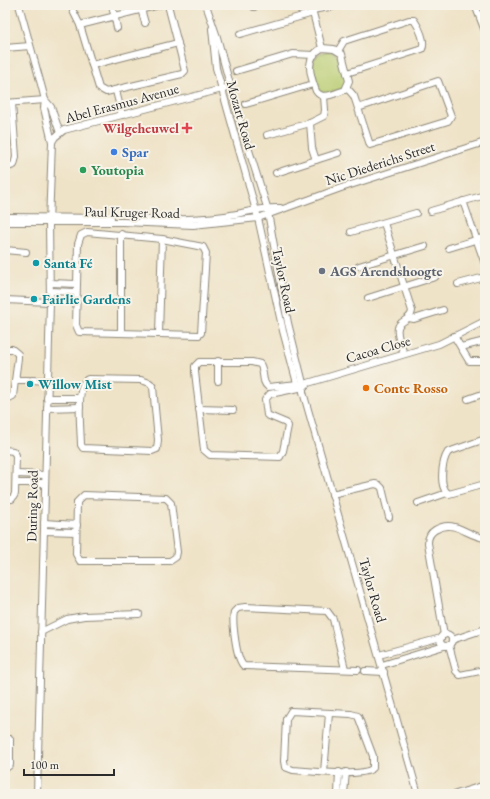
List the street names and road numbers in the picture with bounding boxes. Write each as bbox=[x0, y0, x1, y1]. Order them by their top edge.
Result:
street label: Mozart Road bbox=[223, 78, 260, 153]
street label: Abel Erasmus Avenue bbox=[62, 79, 181, 127]
street label: Nic Diederichs Street bbox=[323, 137, 438, 189]
street label: Paul Kruger Road bbox=[84, 202, 181, 222]
street label: Taylor Road bbox=[268, 246, 300, 315]
street label: Cacoa Close bbox=[344, 331, 413, 367]
street label: During Road bbox=[22, 469, 42, 542]
street label: Taylor Road bbox=[355, 556, 391, 625]

